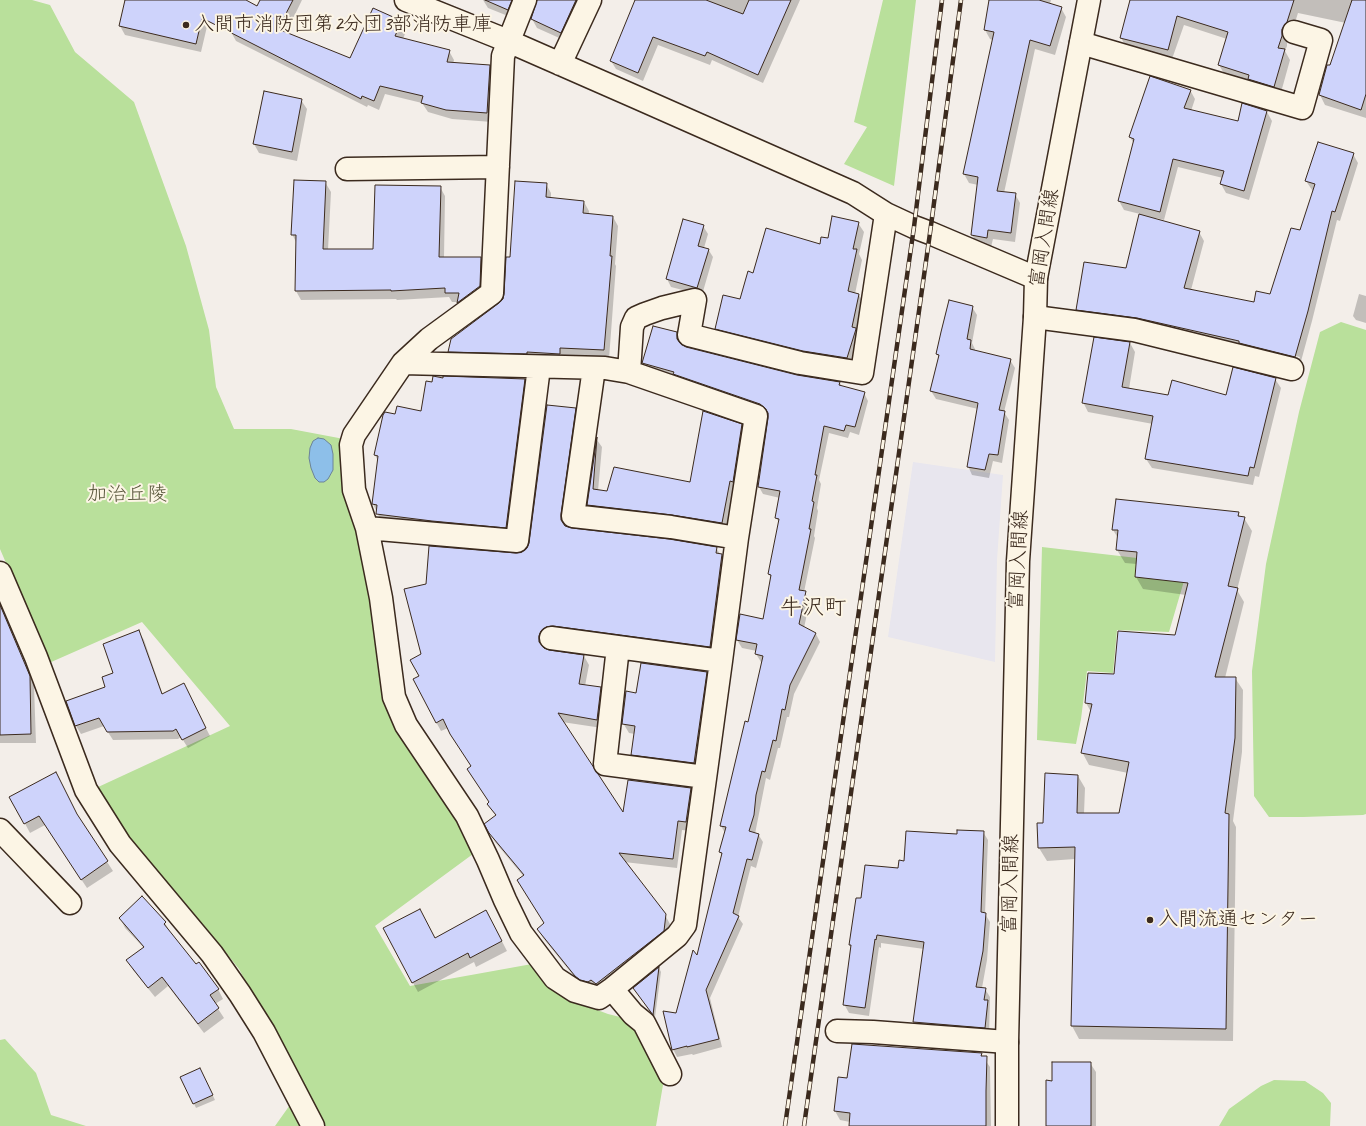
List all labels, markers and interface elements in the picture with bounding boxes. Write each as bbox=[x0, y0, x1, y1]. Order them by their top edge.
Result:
place label: 入間市消防団第2分団3部消防車庫 bbox=[194, 13, 492, 37]
marker: 入間市消防団第2分団3部消防車庫 bbox=[181, 20, 191, 30]
street label: 富岡入間線 bbox=[1025, 187, 1065, 289]
park label: 加治丘陵 bbox=[87, 483, 167, 507]
street label: 富岡入間線 bbox=[1004, 509, 1034, 611]
district label: 牛沢町 bbox=[780, 595, 846, 621]
street label: 富岡入間線 bbox=[998, 834, 1024, 934]
place label: 入間流通センター bbox=[1158, 908, 1318, 932]
marker: 入間流通センター bbox=[1145, 915, 1155, 925]

